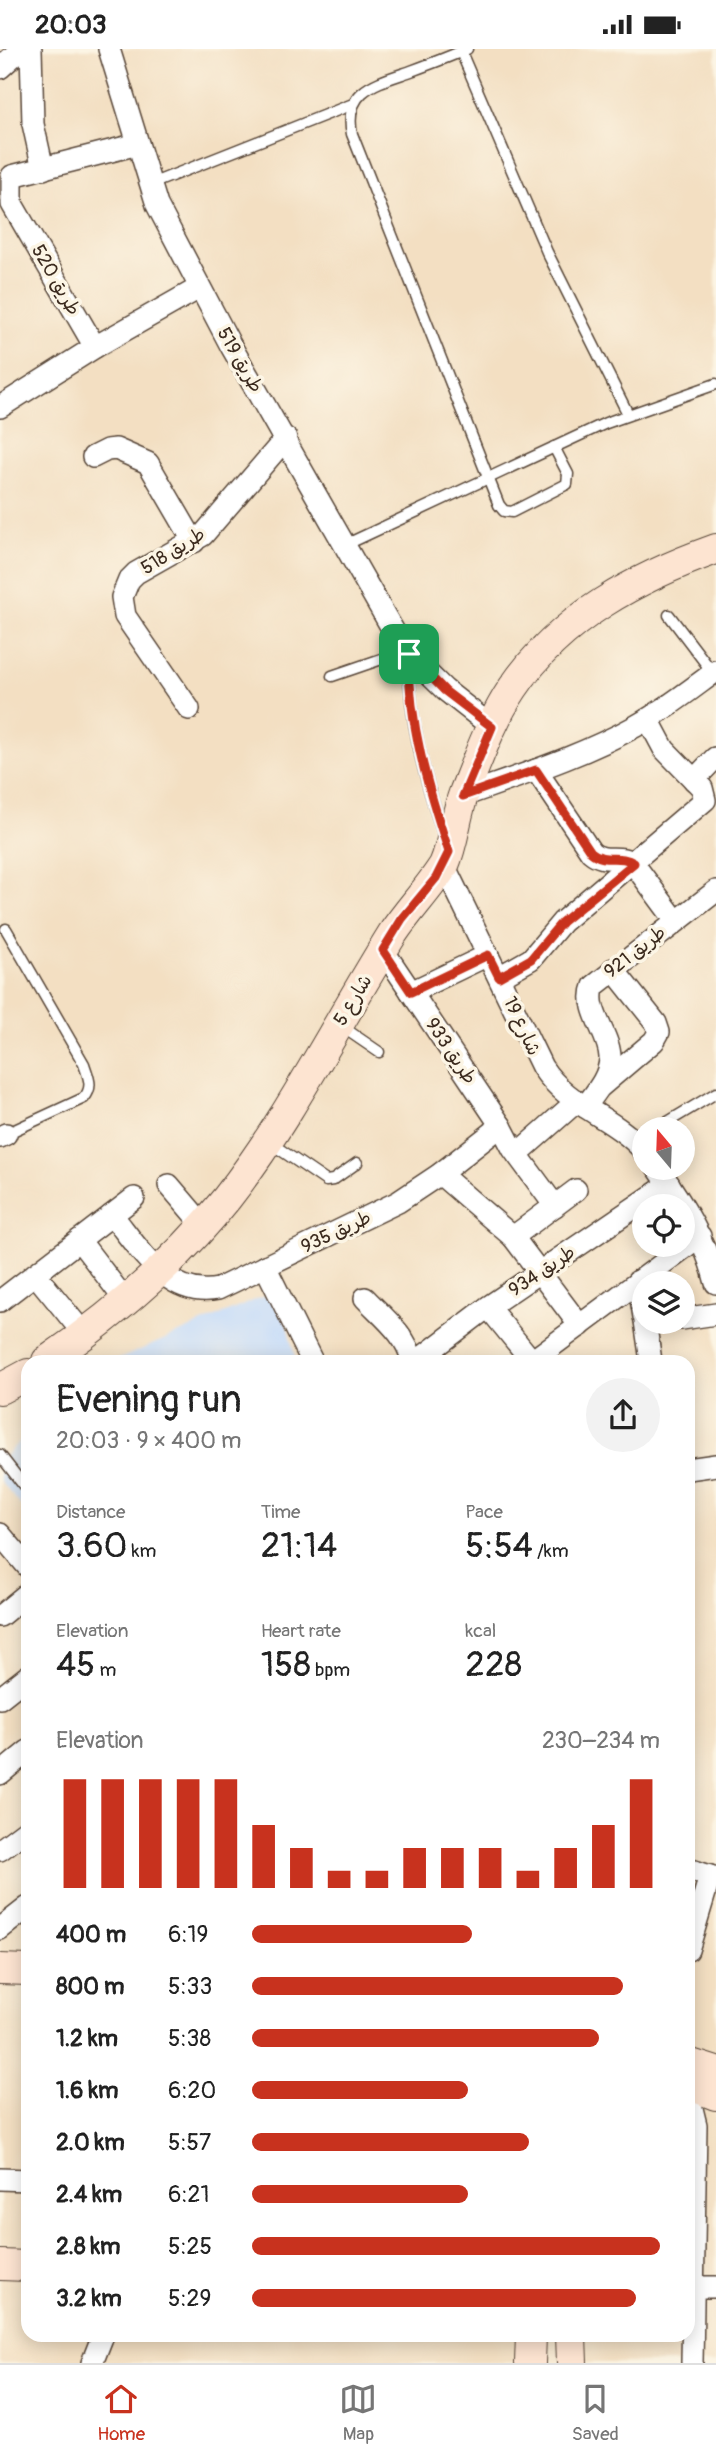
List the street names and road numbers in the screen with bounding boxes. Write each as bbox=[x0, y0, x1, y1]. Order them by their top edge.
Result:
street label: طريق 520 bbox=[26, 240, 86, 320]
street label: طريق 519 bbox=[212, 323, 268, 397]
street label: طريق 518 bbox=[136, 522, 210, 580]
street label: طريق 921 bbox=[599, 920, 671, 984]
street label: شارع 5 bbox=[328, 970, 378, 1031]
street label: شارع 19 bbox=[497, 993, 546, 1060]
street label: طريق 933 bbox=[420, 1013, 482, 1089]
street label: طريق 935 bbox=[297, 1205, 375, 1259]
street label: طريق 934 bbox=[504, 1240, 580, 1302]

